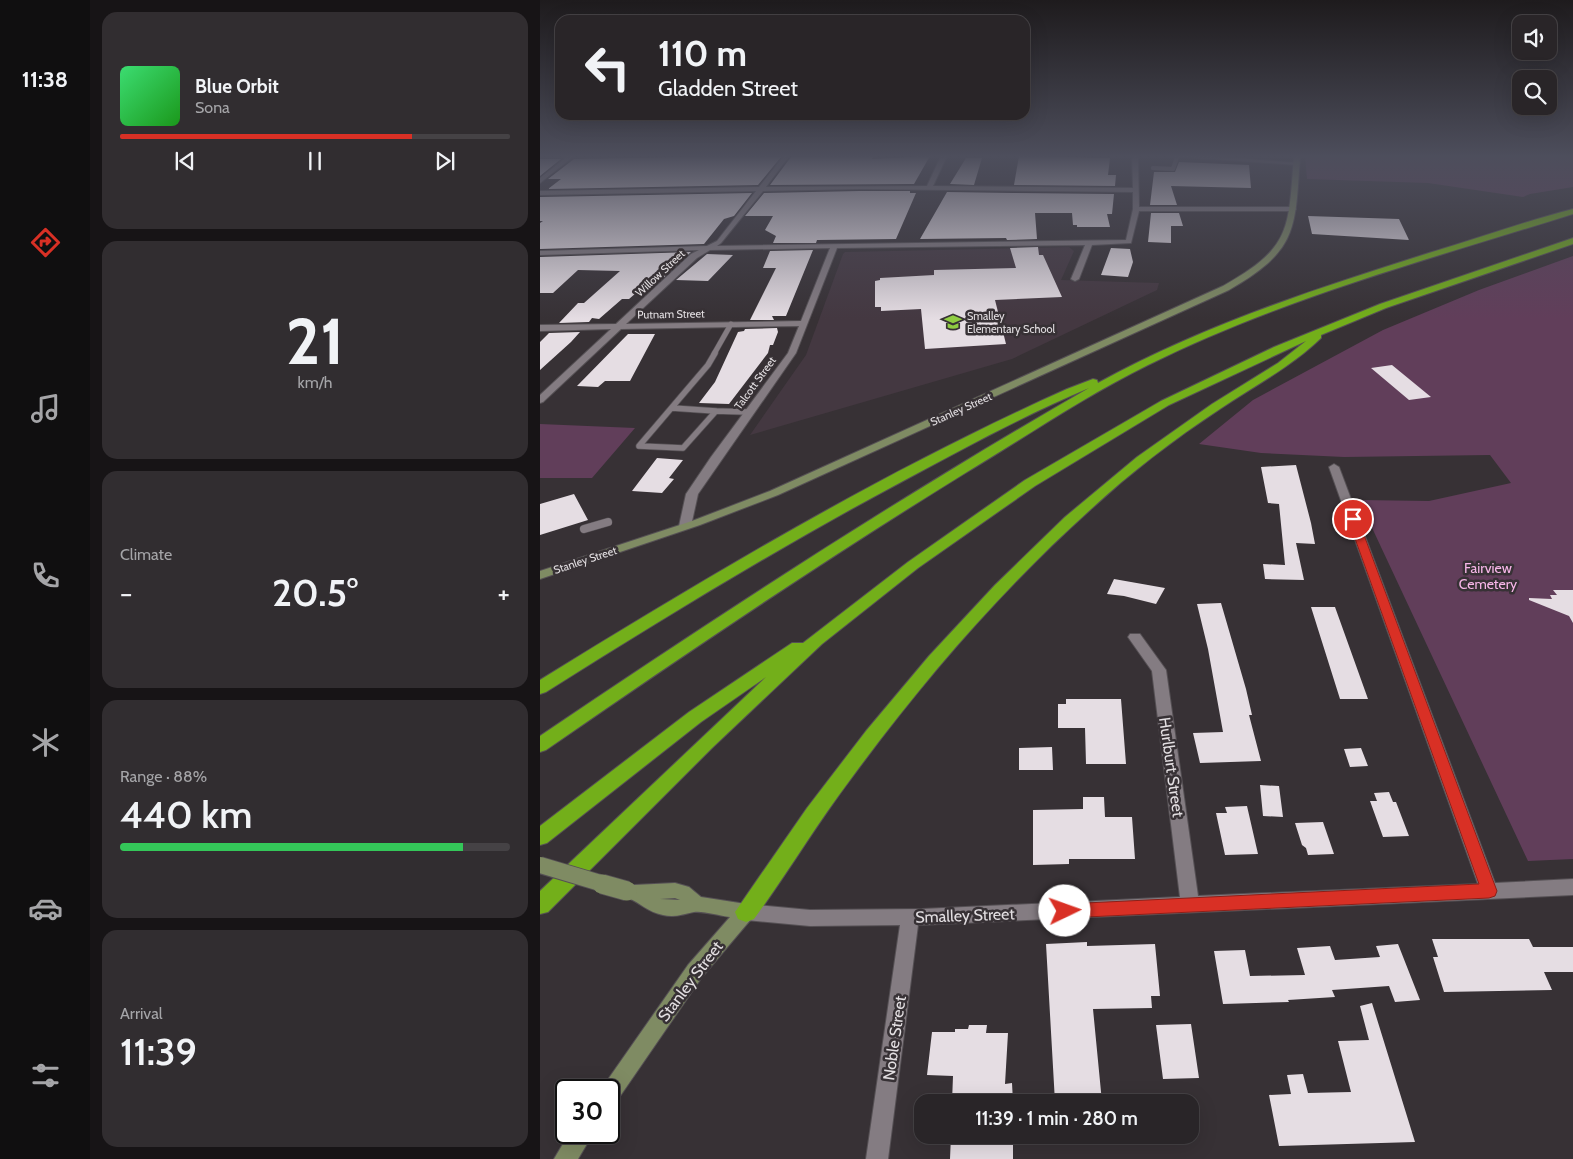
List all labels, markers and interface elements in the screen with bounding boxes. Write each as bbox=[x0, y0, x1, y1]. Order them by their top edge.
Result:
map controls bbox=[1512, 15, 1557, 115]
button: sound bbox=[1512, 15, 1557, 60]
text: 110 m bbox=[658, 32, 747, 75]
icon: left bbox=[575, 35, 640, 100]
text: 11:38 bbox=[22, 66, 68, 93]
button: search bbox=[1512, 70, 1557, 115]
text: Blue Orbit bbox=[195, 75, 279, 98]
text: Gladden Street bbox=[658, 75, 798, 102]
text: Sona bbox=[195, 98, 230, 117]
icon: previous bbox=[171, 147, 199, 175]
icon: pause bbox=[301, 147, 329, 175]
icon: next bbox=[431, 147, 459, 175]
icon: directions bbox=[28, 225, 63, 260]
street label: Willow Street bbox=[632, 246, 688, 299]
text: 21 bbox=[286, 301, 344, 380]
street label: Putnam Street bbox=[637, 306, 705, 322]
place label: Smalley Elementary School bbox=[967, 309, 1056, 336]
school or university icon: Smalley Elementary School bbox=[943, 312, 963, 332]
street label: Talcott Street bbox=[731, 354, 779, 412]
text: km/h bbox=[297, 373, 333, 392]
street label: Stanley Street bbox=[928, 389, 994, 429]
icon: music bbox=[28, 391, 63, 426]
pin bbox=[1332, 498, 1374, 540]
icon: arrive bbox=[1339, 505, 1367, 533]
street label: Stanley Street bbox=[552, 543, 619, 577]
text: Climate bbox=[120, 545, 172, 564]
icon: phone bbox=[28, 558, 63, 593]
park label: Fairview Cemetery bbox=[1459, 559, 1517, 593]
text: 20.5° bbox=[272, 569, 358, 616]
text: − bbox=[120, 576, 132, 610]
text: + bbox=[498, 576, 510, 610]
street label: Hurlburt Street bbox=[1155, 716, 1188, 819]
icon: climate bbox=[28, 725, 63, 760]
text: Range · 88% bbox=[120, 767, 207, 786]
text: 440 km bbox=[120, 791, 252, 838]
position arrow bbox=[1038, 884, 1090, 936]
icon: car bbox=[28, 891, 63, 926]
street label: Smalley Street bbox=[915, 904, 1016, 927]
street label: Stanley Street bbox=[654, 937, 727, 1025]
street label: Noble Street bbox=[879, 994, 910, 1082]
text: Arrival bbox=[120, 1004, 163, 1023]
text: 11:39 bbox=[120, 1028, 197, 1075]
icon: filters bbox=[28, 1058, 63, 1093]
speed limit sign: 30 bbox=[555, 1079, 620, 1144]
text: 11:39 · 1 min · 280 m bbox=[975, 1107, 1138, 1130]

